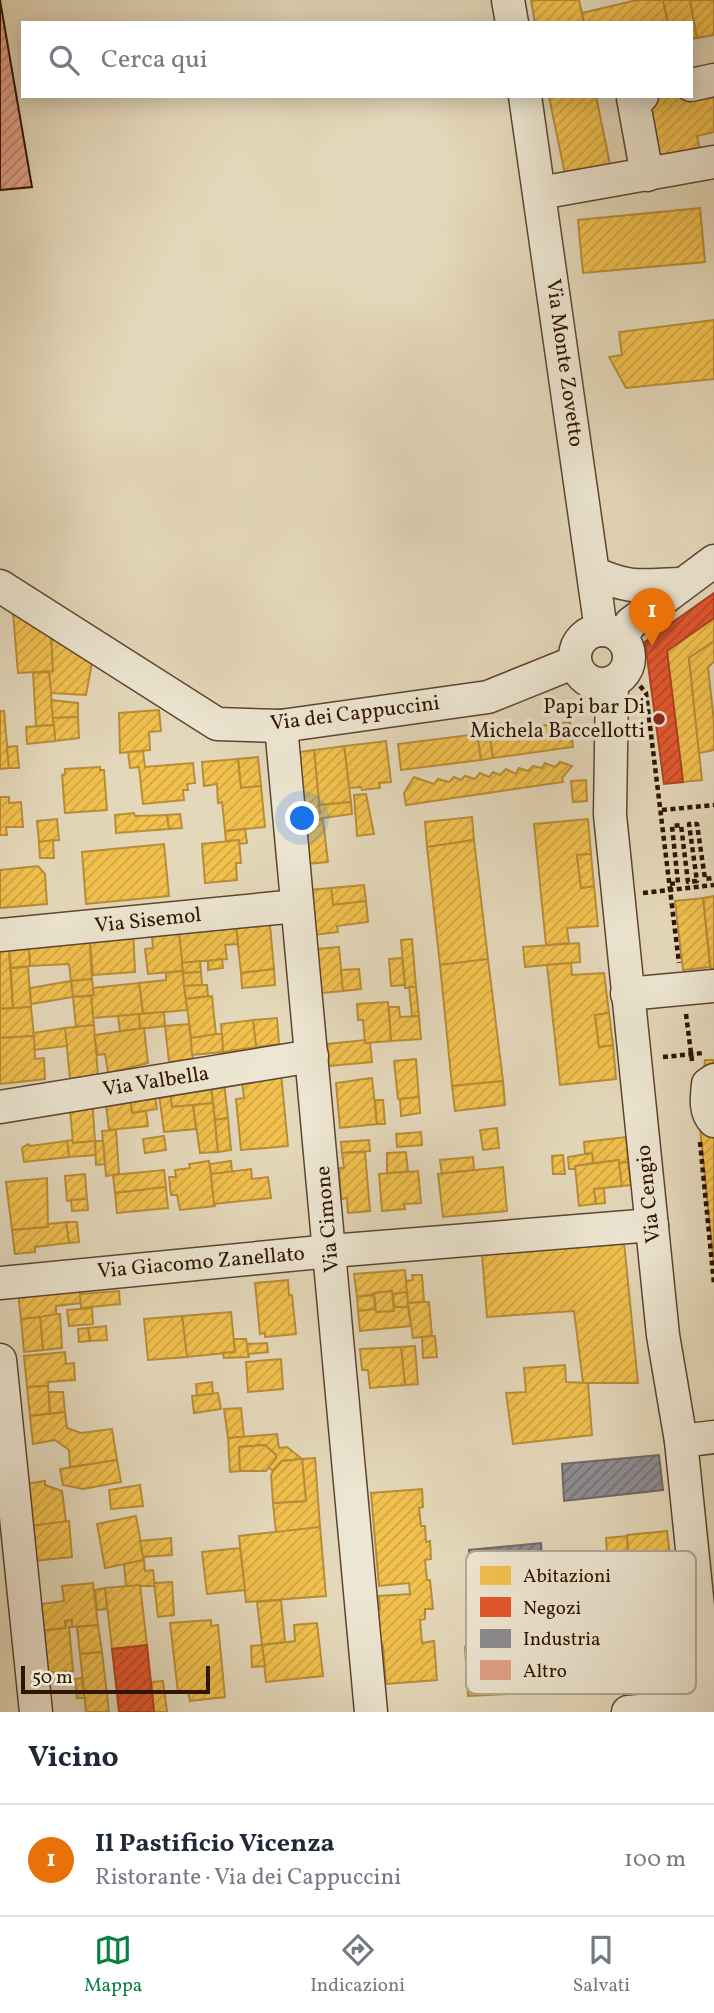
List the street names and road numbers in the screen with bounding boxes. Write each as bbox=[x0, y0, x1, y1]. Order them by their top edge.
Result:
street label: Via Monte Zovetto bbox=[538, 277, 590, 449]
street label: Via dei Cappuccini bbox=[269, 689, 441, 739]
street label: Via Sisemol bbox=[93, 901, 203, 941]
street label: Via Valbella bbox=[101, 1059, 211, 1105]
street label: Via Cengio bbox=[629, 1143, 669, 1245]
street label: Via Cimone bbox=[309, 1165, 347, 1273]
street label: Via Giacomo Zanellato bbox=[96, 1239, 306, 1287]

